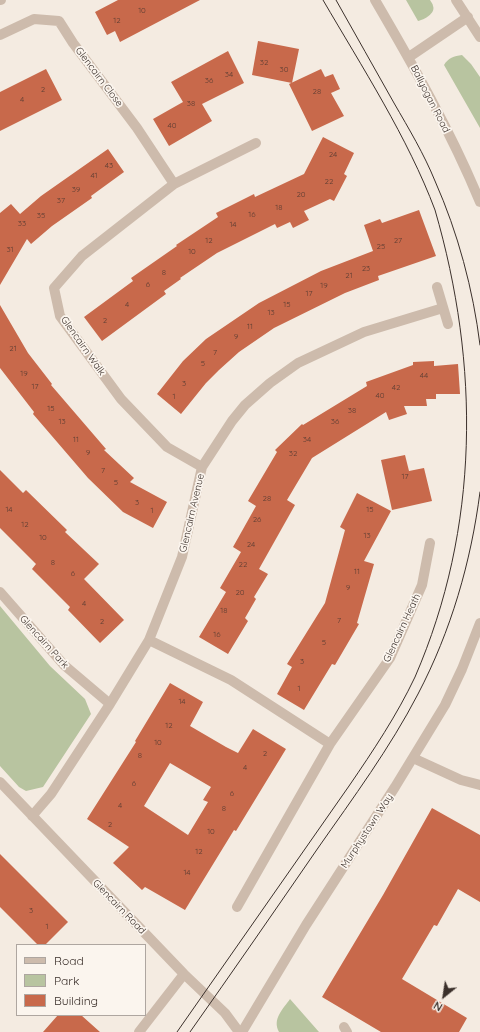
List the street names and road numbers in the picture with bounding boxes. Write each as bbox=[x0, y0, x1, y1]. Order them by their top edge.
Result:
street label: Glencairn Close bbox=[73, 45, 125, 109]
street label: Ballyogan Road bbox=[408, 63, 452, 135]
street label: Glencairn Walk bbox=[58, 314, 108, 378]
street label: Glencairn Avenue bbox=[177, 472, 207, 554]
street label: Glencairn Heath bbox=[381, 592, 423, 664]
street label: Glencairn Park bbox=[17, 613, 71, 671]
street label: Murphystown Way bbox=[338, 791, 396, 871]
street label: Glencairn Road bbox=[90, 877, 148, 937]

